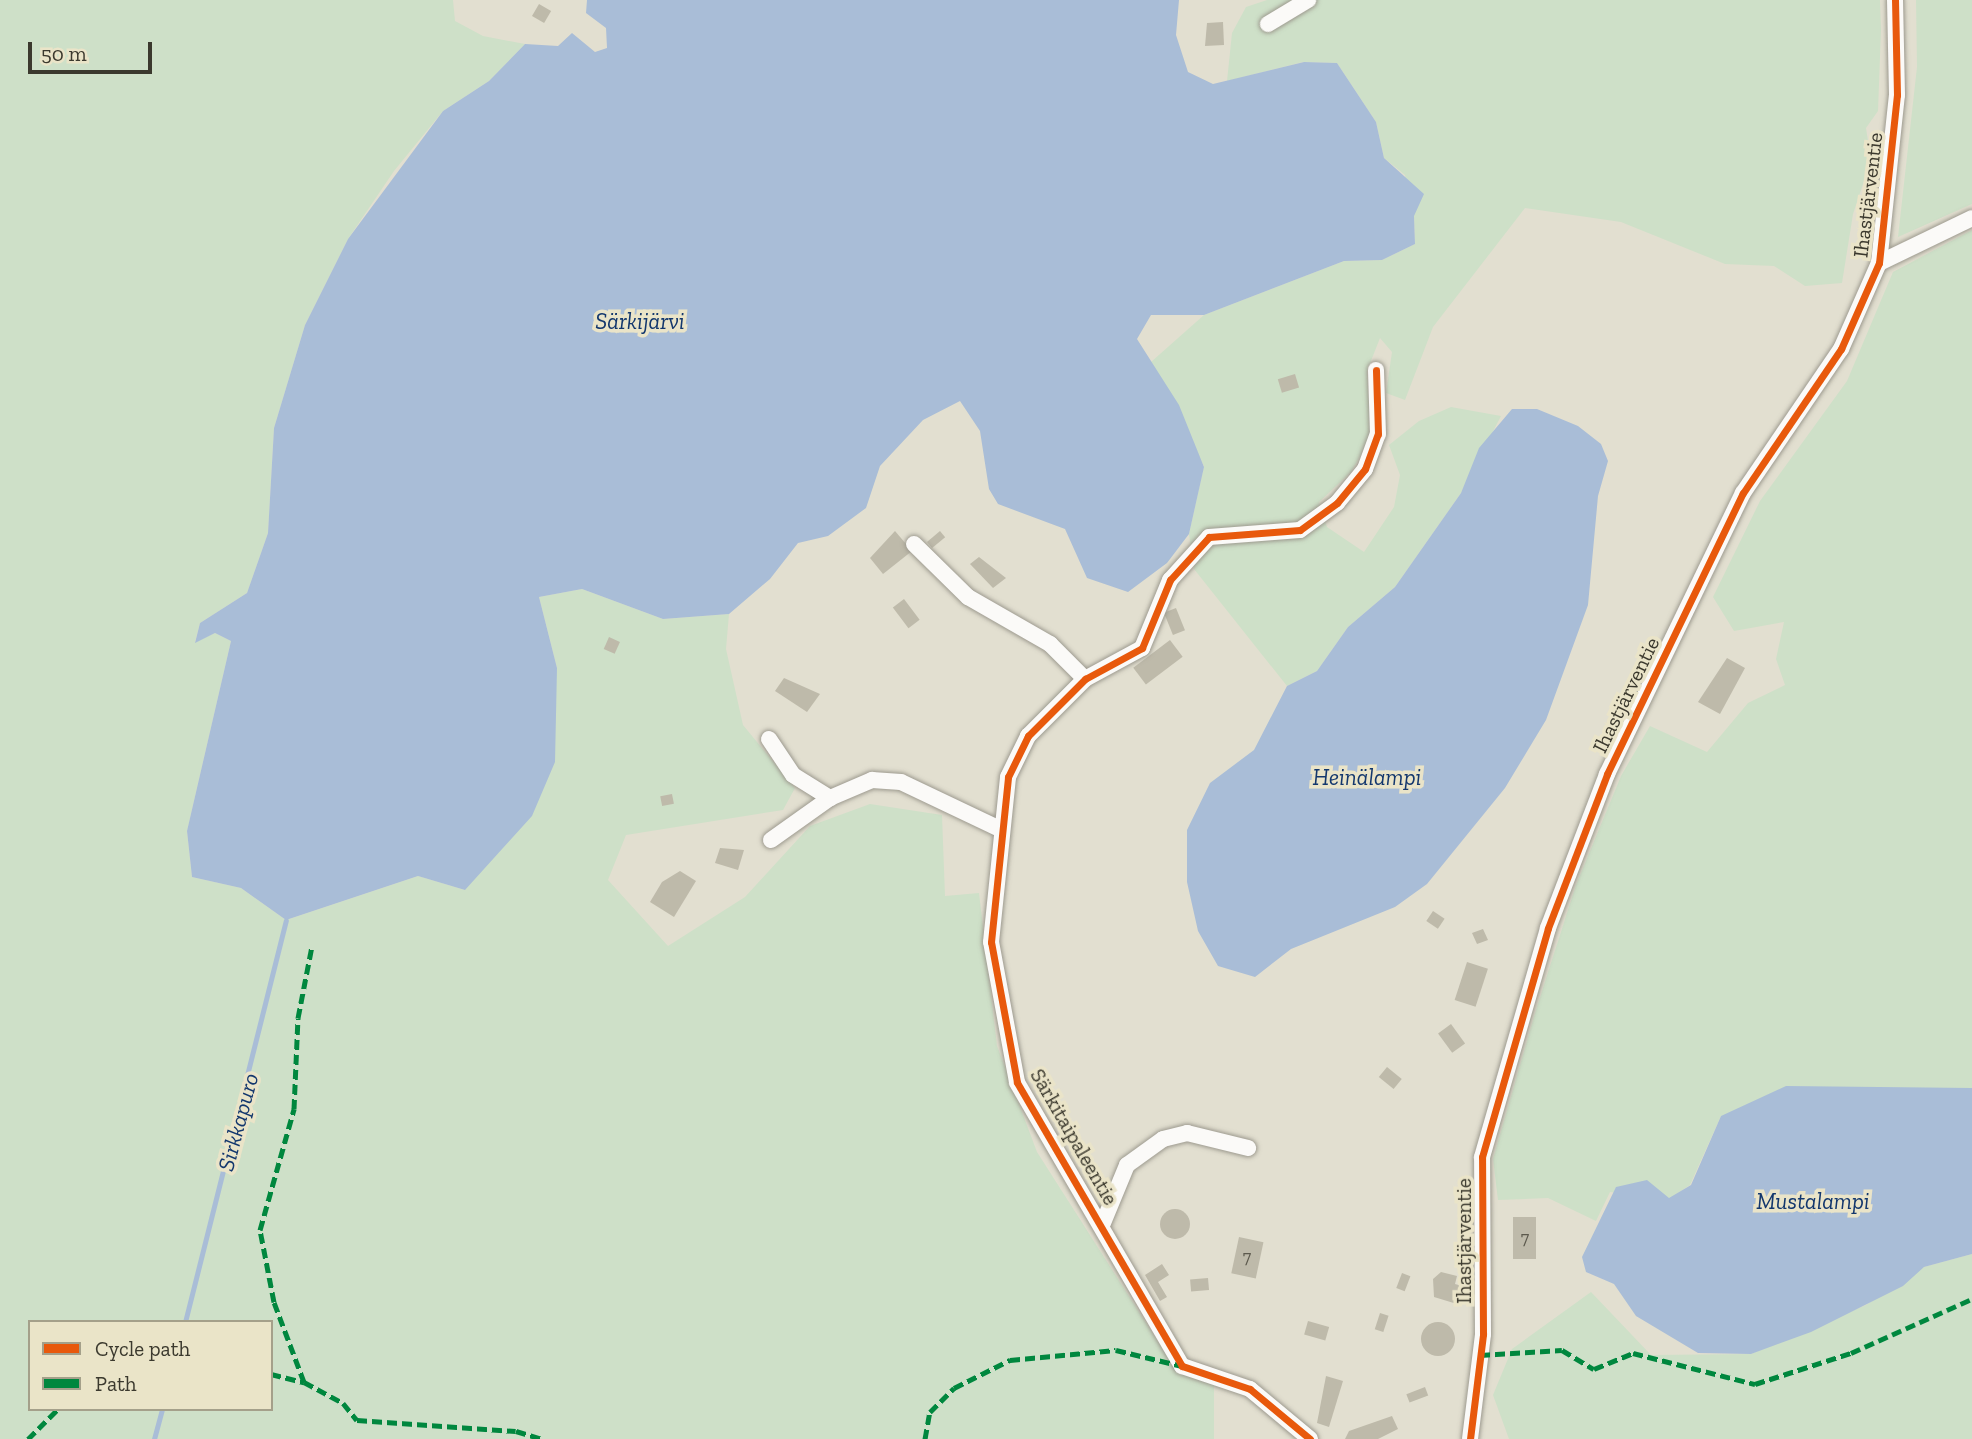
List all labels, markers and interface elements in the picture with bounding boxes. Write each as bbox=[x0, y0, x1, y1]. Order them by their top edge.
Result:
scale bar bbox=[32, 28, 156, 72]
text: 50 m bbox=[41, 41, 87, 66]
street label: Ihastjärventie bbox=[1848, 131, 1888, 259]
water label: Särkijärvi bbox=[595, 307, 685, 335]
street label: Ihastjärventie bbox=[1587, 633, 1665, 757]
water label: Heinälampi bbox=[1313, 763, 1421, 791]
street label: Särkitaipaleentie bbox=[1025, 1064, 1123, 1210]
water label: Sirkkapuro bbox=[212, 1070, 264, 1174]
street label: Ihastjärventie bbox=[1451, 1178, 1477, 1304]
water label: Mustalampi bbox=[1756, 1187, 1870, 1215]
house number: 7 bbox=[1521, 1227, 1529, 1249]
house number: 7 bbox=[1243, 1246, 1251, 1268]
legend bbox=[28, 1320, 273, 1411]
text: Cycle path bbox=[95, 1336, 190, 1361]
text: Path bbox=[95, 1371, 137, 1396]

